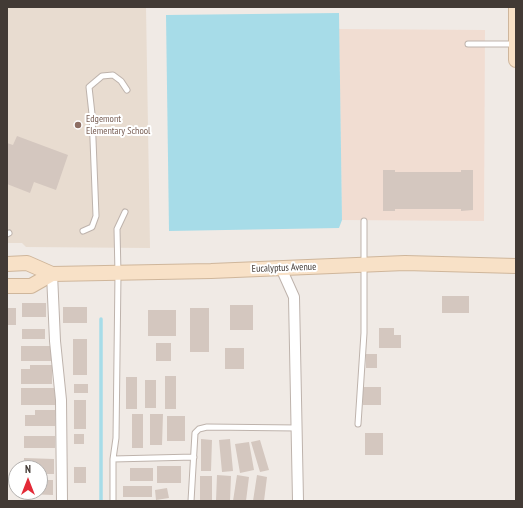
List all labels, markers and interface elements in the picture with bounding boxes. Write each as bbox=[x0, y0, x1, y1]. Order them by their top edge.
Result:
place label: Edgemont Elementary School bbox=[86, 113, 150, 136]
marker: Edgemont Elementary School bbox=[73, 120, 83, 130]
street label: Eucalyptus Avenue bbox=[252, 261, 316, 275]
north arrow bbox=[8, 460, 48, 500]
text: N bbox=[25, 462, 31, 476]

